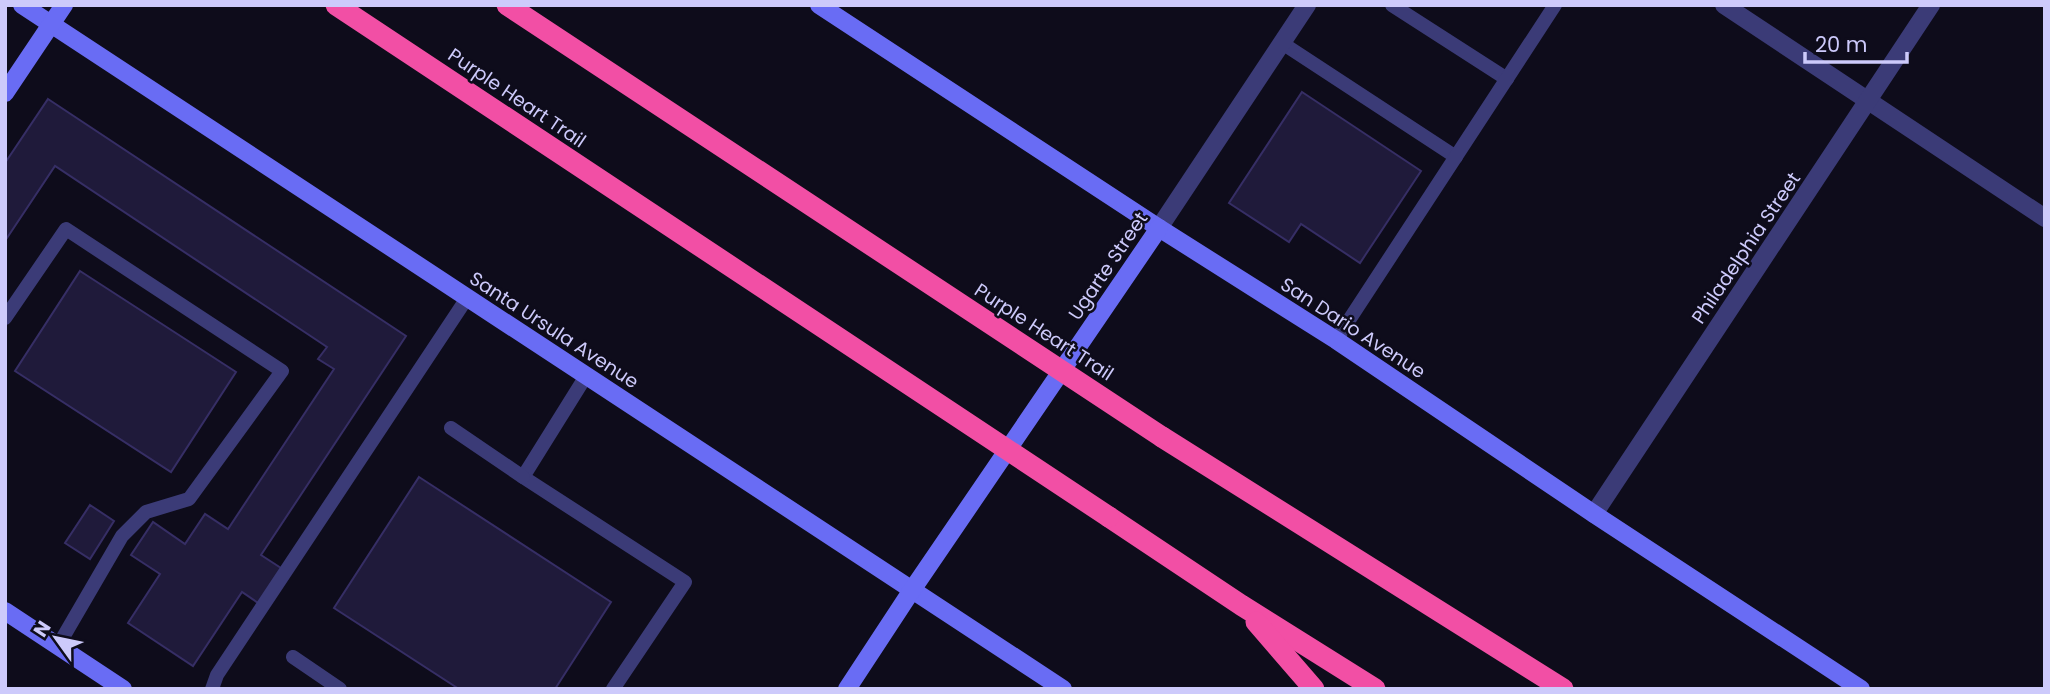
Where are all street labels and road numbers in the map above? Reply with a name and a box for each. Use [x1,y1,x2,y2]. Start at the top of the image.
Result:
street label: Purple Heart Trail [443,42,591,154]
street label: Philadelphia Street [1685,167,1807,329]
street label: Ugarte Street [1062,207,1154,325]
street label: Santa Ursula Avenue [464,265,644,395]
street label: San Dario Avenue [1275,271,1431,385]
street label: Purple Heart Trail [969,277,1119,387]

